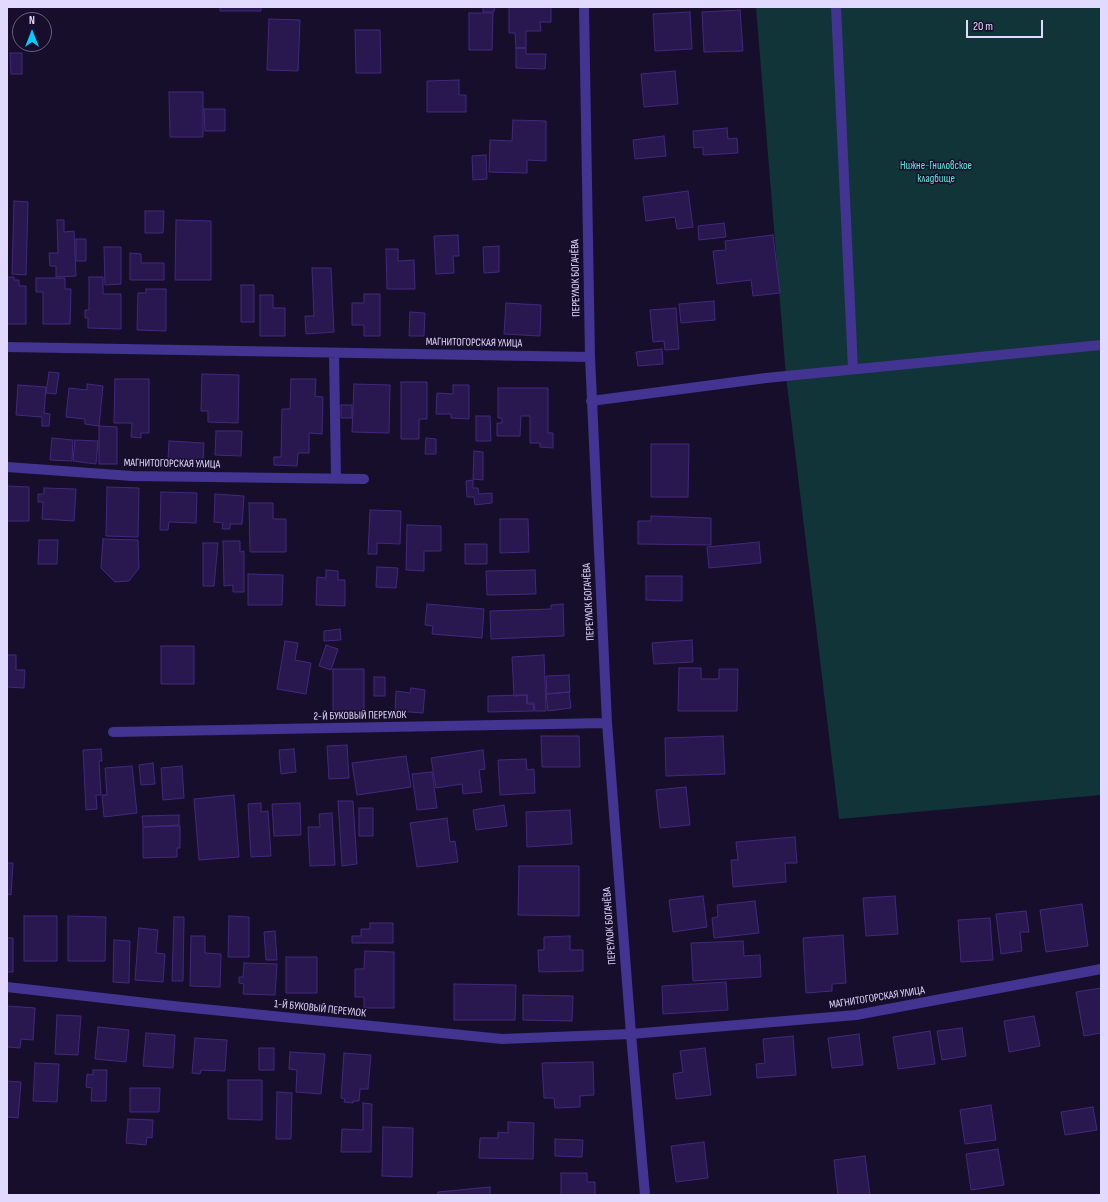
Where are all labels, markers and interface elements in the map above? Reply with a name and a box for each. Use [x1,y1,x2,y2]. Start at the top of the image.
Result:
north arrow [12,12,52,52]
scale bar [968,12,1045,38]
text: N [29,14,35,27]
text: 20 m [973,19,993,34]
park label: Нижне-Гниловское кладбище [900,159,972,185]
street label: ПЕРЕУЛОК БОГАЧЁВА [569,239,583,317]
street label: МАГНИТОГОРСКАЯ УЛИЦА [426,336,522,350]
street label: МАГНИТОГОРСКАЯ УЛИЦА [124,457,220,471]
street label: ПЕРЕУЛОК БОГАЧЁВА [580,563,598,641]
street label: 2-Й БУКОВЫЙ ПЕРЕУЛОК [313,709,407,723]
street label: ПЕРЕУЛОК БОГАЧЁВА [601,887,619,965]
street label: МАГНИТОГОРСКАЯ УЛИЦА [828,984,926,1012]
street label: 1-Й БУКОВЫЙ ПЕРЕУЛОК [273,998,367,1020]

